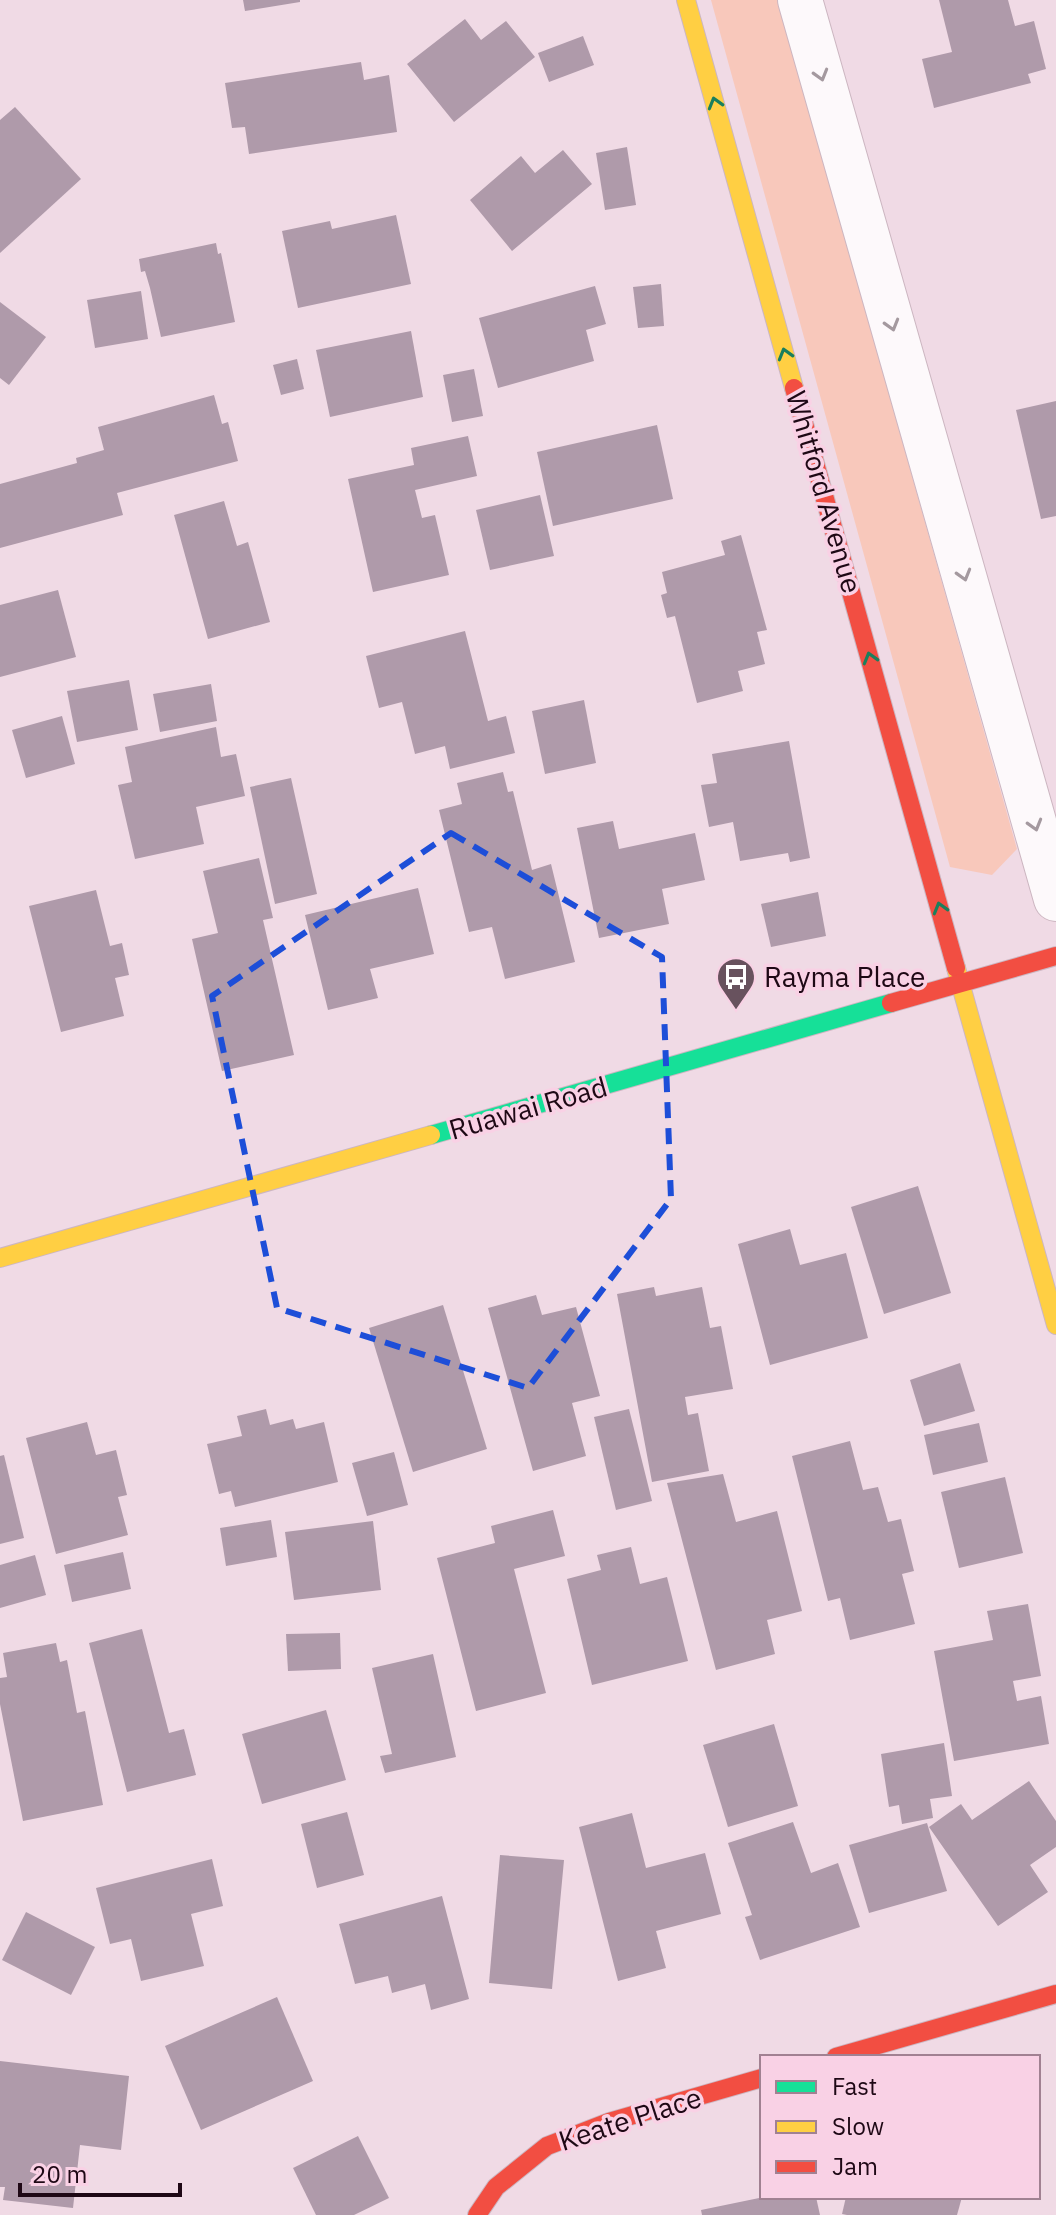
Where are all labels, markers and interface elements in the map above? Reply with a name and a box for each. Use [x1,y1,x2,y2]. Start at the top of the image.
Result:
one-way arrow [812,68,828,81]
one-way arrow [708,97,724,111]
one-way arrow [883,318,899,331]
one-way arrow [778,347,794,361]
street label: Whitford Avenue [778,387,871,597]
one-way arrow [954,568,971,582]
one-way arrow [863,652,879,666]
one-way arrow [1026,818,1042,832]
one-way arrow [933,902,949,916]
bus stop icon: Rayma Place [715,956,757,1011]
place label: Rayma Place [764,958,925,995]
street label: Ruawai Road [444,1067,611,1148]
legend [760,2055,1040,2199]
text: Fast [832,2070,877,2102]
street label: Keate Place [554,2078,706,2159]
text: Slow [832,2110,884,2142]
scale bar [20,2147,180,2197]
text: Jam [832,2150,878,2182]
text: 20 m [32,2158,87,2190]

